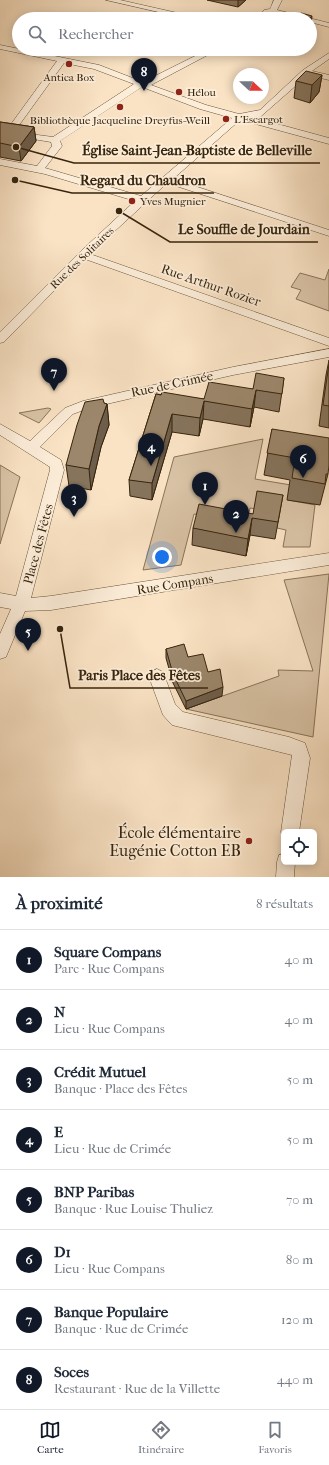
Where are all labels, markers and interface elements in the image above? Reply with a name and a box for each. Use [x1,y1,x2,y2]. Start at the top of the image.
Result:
search box [12,12,317,56]
icon: search [26,23,48,45]
text: Rechercher [58,25,133,43]
pin: 8 [131,58,157,91]
marker: Antica Box [64,59,74,69]
north arrow [233,68,269,104]
place label: Antica Box [42,71,95,84]
place label: Hélou [187,86,216,99]
marker: Hélou [174,87,184,97]
marker: Bibliothèque Jacqueline Dreyfus-Weill [115,102,125,112]
place label: L'Escargot [234,113,283,126]
place label: Bibliothèque Jacqueline Dreyfus-Weill [30,114,210,127]
marker: L'Escargot [221,114,231,124]
callout: Église Saint-Jean-Baptiste de Belleville [74,137,320,163]
text: Église Saint-Jean-Baptiste de Belleville [82,141,312,159]
callout: Regard du Chaudron [72,167,214,193]
text: Regard du Chaudron [80,172,207,189]
place label: Yves Mugnier [139,195,206,208]
marker: Yves Mugnier [127,196,137,206]
callout: Le Souffle de Jourdain [170,216,318,242]
text: Le Souffle de Jourdain [178,221,311,238]
street label: Rue des Solitaires [47,224,117,292]
street label: Rue Arthur Rozier [159,261,263,309]
pin: 7 [41,358,67,391]
street label: Rue de Crimée [129,368,215,400]
pin: 4 [138,433,164,466]
pin: 6 [290,445,316,478]
pin: 1 [192,472,218,505]
pin: 3 [61,484,87,517]
pin: 2 [223,500,249,533]
street label: Place des Fêtes [20,502,56,586]
your location [152,547,172,567]
street label: Rue Compans [136,571,215,597]
pin: 5 [15,618,41,651]
callout: Paris Place des Fêtes [70,662,208,688]
text: Paris Place des Fêtes [78,667,201,684]
place label: École élémentaire Eugénie Cotton EB [109,822,241,860]
map controls [281,829,317,865]
button: locate [281,829,317,865]
marker: École élémentaire Eugénie Cotton EB [244,836,254,846]
text: À proximité [16,893,103,913]
text: 8 résultats [256,896,313,911]
text: Square Compans [54,943,161,961]
text: 1 [27,952,31,967]
text: 40 m [285,952,313,967]
text: Parc · Rue Compans [54,961,164,976]
text: N [54,1003,65,1021]
text: 2 [26,1012,32,1027]
text: 40 m [285,1012,313,1027]
text: Lieu · Rue Compans [54,1021,165,1036]
text: Crédit Mutuel [54,1063,146,1081]
text: 3 [26,1072,32,1087]
text: 50 m [287,1072,313,1087]
text: Banque · Place des Fêtes [54,1081,187,1096]
text: E [54,1123,63,1141]
text: 4 [25,1132,33,1147]
text: 50 m [287,1132,313,1147]
text: Lieu · Rue de Crimée [54,1141,171,1156]
text: BNP Paribas [54,1183,134,1201]
text: 5 [26,1192,32,1207]
text: 70 m [286,1192,313,1207]
text: Banque · Rue Louise Thuliez [54,1201,213,1216]
text: D1 [54,1243,71,1261]
text: 6 [25,1252,33,1267]
text: 80 m [286,1252,313,1267]
text: Lieu · Rue Compans [54,1261,165,1276]
text: Banque Populaire [54,1303,168,1321]
text: 7 [26,1312,32,1327]
text: 120 m [281,1312,313,1327]
text: Banque · Rue de Crimée [54,1321,188,1336]
text: Soces [54,1363,89,1381]
text: 8 [26,1372,32,1387]
text: 440 m [277,1372,313,1387]
text: Restaurant · Rue de la Villette [54,1381,220,1396]
tab: Carte [37,1419,64,1456]
tab: Itinéraire [138,1419,184,1456]
tab: Favoris [258,1419,292,1456]

